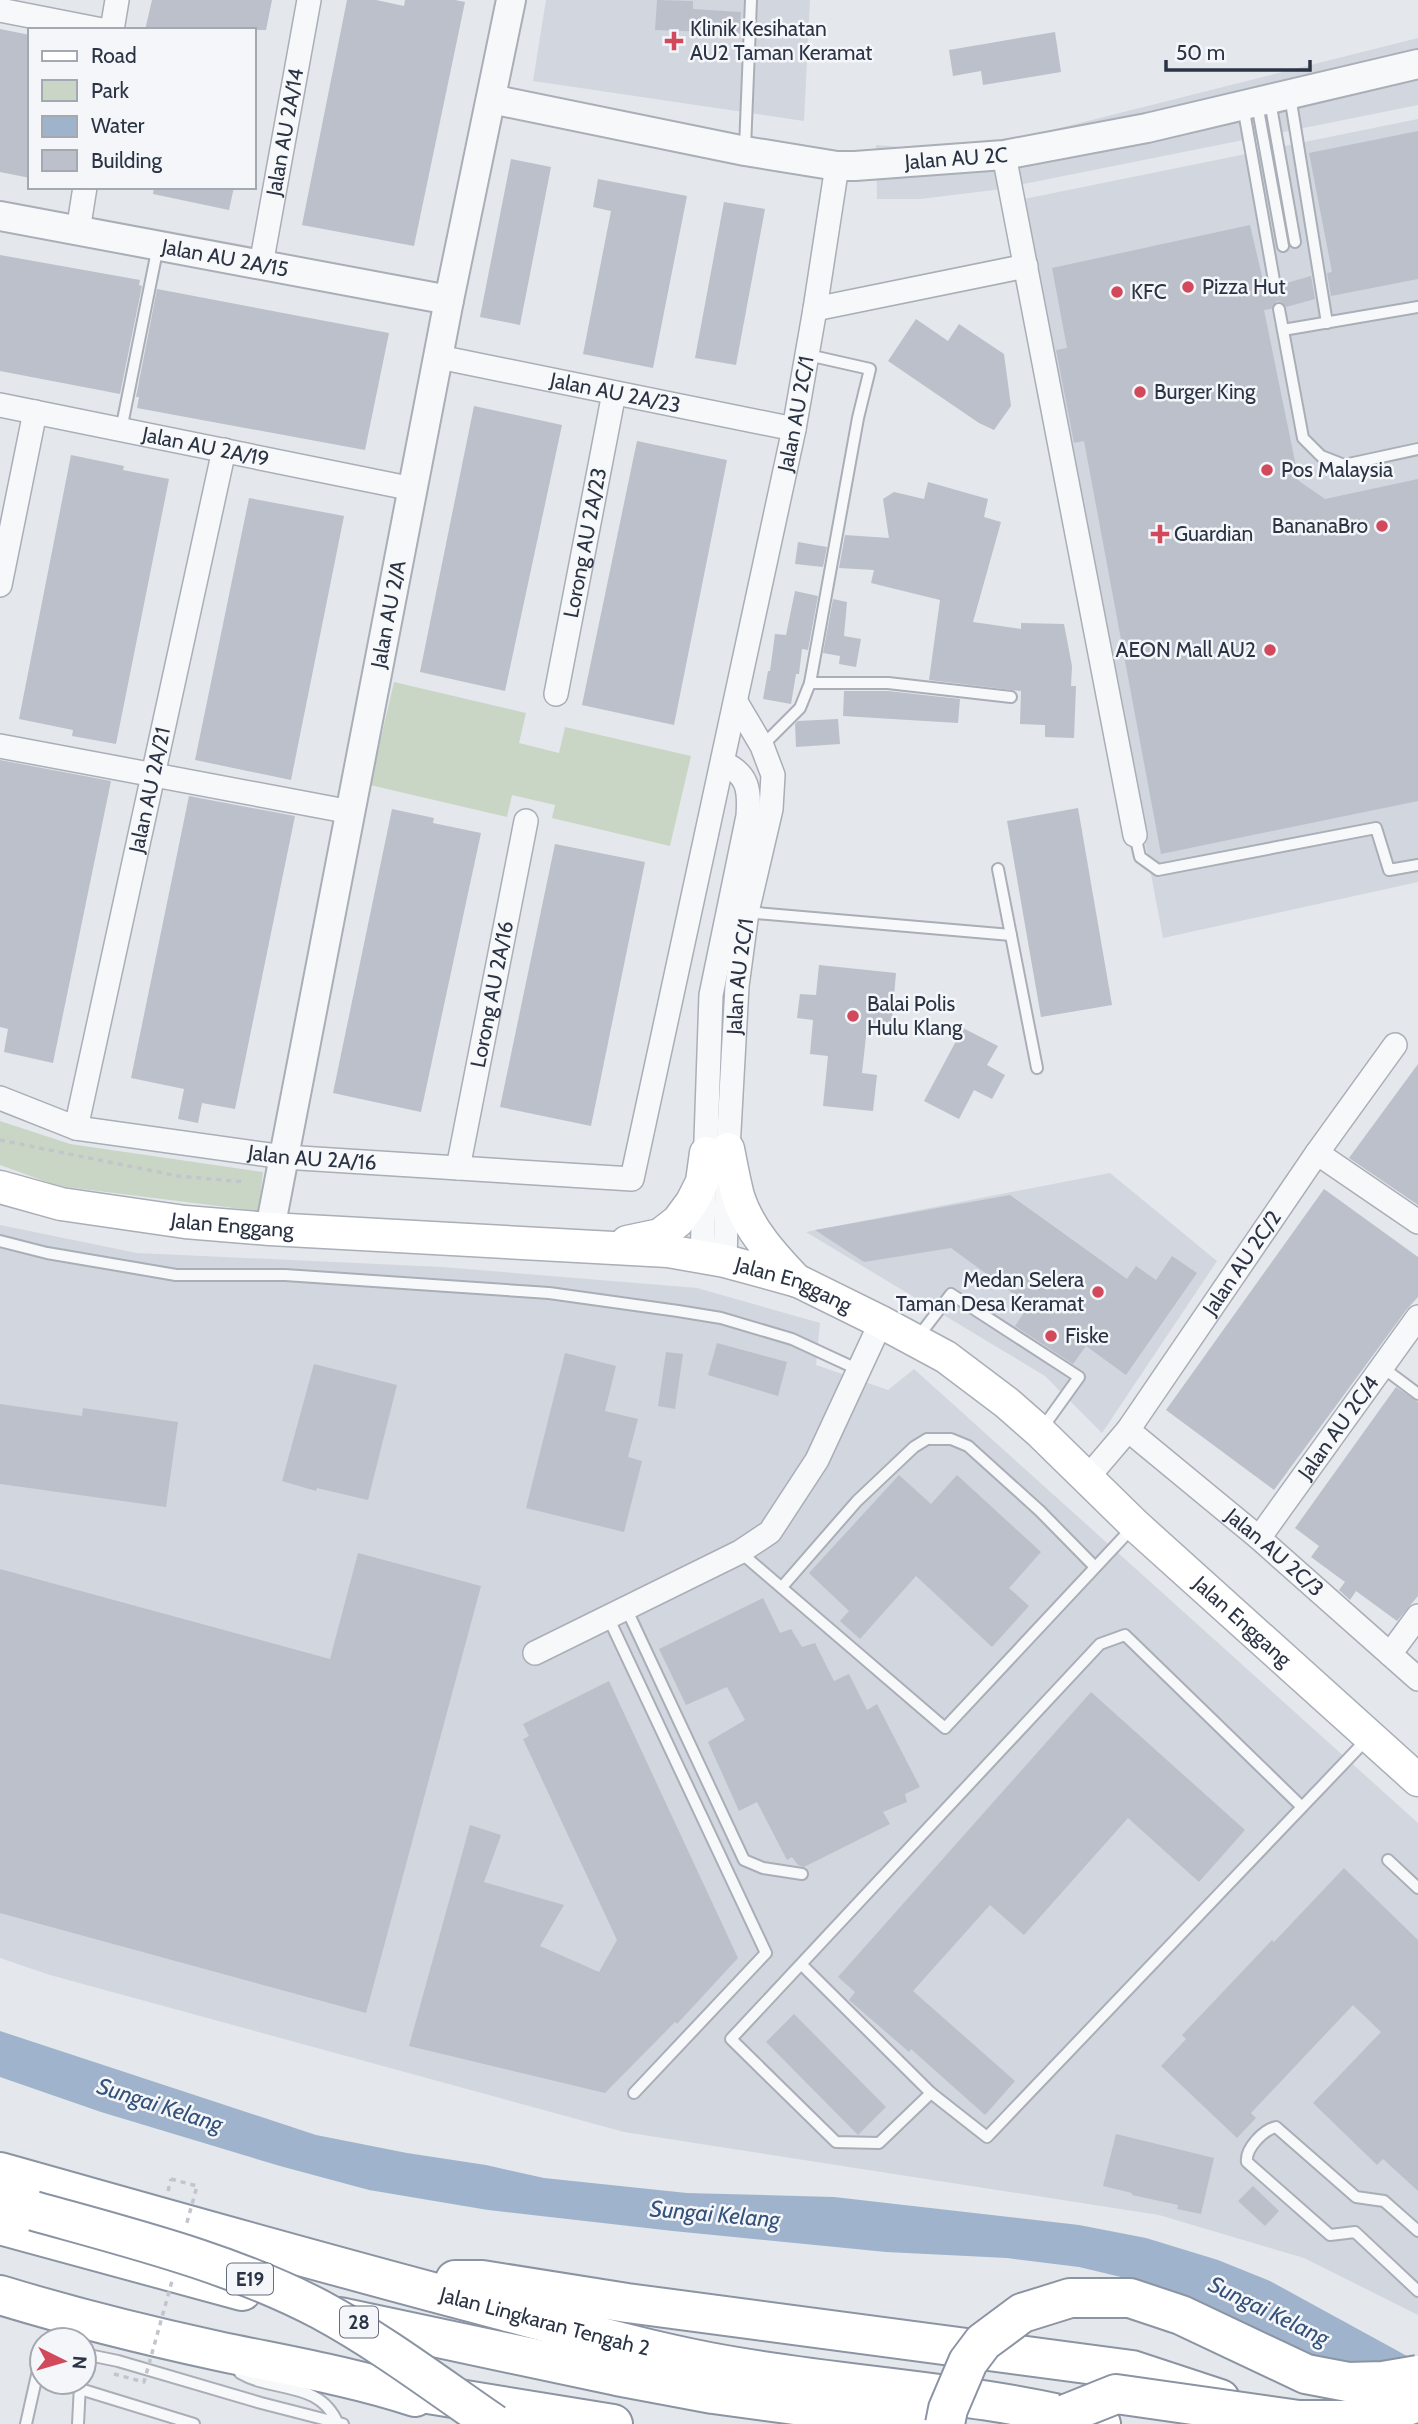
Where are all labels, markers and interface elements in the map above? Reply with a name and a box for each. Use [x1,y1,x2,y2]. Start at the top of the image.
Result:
place label: Klinik Kesihatan AU2 Taman Keramat [690,16,872,65]
legend [28,28,256,189]
scale bar [1166,28,1310,72]
marker: Klinik Kesihatan AU2 Taman Keramat [664,31,684,51]
text: 50 m [1176,40,1225,65]
text: Road [91,43,137,68]
street label: Jalan AU 2A/14 [261,66,308,199]
text: Park [91,78,129,103]
text: Water [91,113,145,138]
street label: Jalan AU 2C [903,142,1009,174]
text: Building [91,148,163,173]
street label: Jalan AU 2A/15 [159,233,291,282]
place label: Pizza Hut [1202,274,1286,299]
place label: KFC [1131,279,1167,304]
marker: Pizza Hut [1180,279,1196,295]
marker: KFC [1109,284,1125,300]
street label: Jalan AU 2C/1 [772,354,819,475]
street label: Jalan AU 2A/23 [547,367,683,418]
place label: Burger King [1154,379,1256,404]
marker: Burger King [1132,384,1148,400]
street label: Jalan AU 2A/19 [139,421,272,471]
place label: Pos Malaysia [1281,457,1393,482]
marker: Pos Malaysia [1259,462,1275,478]
street label: Lorong AU 2A/23 [558,465,611,620]
place label: BananaBro [1272,513,1368,538]
marker: BananaBro [1374,518,1390,534]
place label: Guardian [1174,521,1253,546]
marker: Guardian [1152,526,1168,542]
street label: Jalan AU 2/A [365,558,411,671]
place label: AEON Mall AU2 [1116,637,1256,662]
marker: AEON Mall AU2 [1262,642,1278,658]
street label: Jalan AU 2A/21 [123,725,175,856]
street label: Jalan AU 2C/1 [721,917,758,1036]
street label: Lorong AU 2A/16 [465,919,518,1070]
place label: Balai Polis Hulu Klang [867,991,963,1040]
marker: Balai Polis Hulu Klang [845,1008,861,1024]
street label: Jalan AU 2A/16 [246,1139,377,1175]
street label: Jalan AU 2C/2 [1197,1206,1286,1321]
street label: Jalan Enggang [168,1207,295,1242]
street label: Jalan Enggang [731,1251,857,1318]
place label: Medan Selera Taman Desa Keramat [896,1267,1084,1316]
marker: Medan Selera Taman Desa Keramat [1090,1284,1106,1300]
place label: Fiske [1065,1323,1109,1348]
marker: Fiske [1043,1328,1059,1344]
street label: Jalan AU 2C/4 [1292,1371,1384,1485]
street label: Jalan AU 2C/3 [1220,1502,1329,1601]
street label: Jalan Enggang [1188,1570,1297,1672]
water label: Sungai Kelang [94,2072,228,2139]
water label: Sungai Kelang [649,2194,783,2234]
road number: E19 [227,2264,273,2294]
water label: Sungai Kelang [1204,2270,1335,2353]
street label: Jalan Lingkaran Tengah 2 [436,2281,652,2361]
road number: 28 [340,2306,378,2338]
north arrow [28,2326,98,2396]
text: N [67,2355,91,2370]

